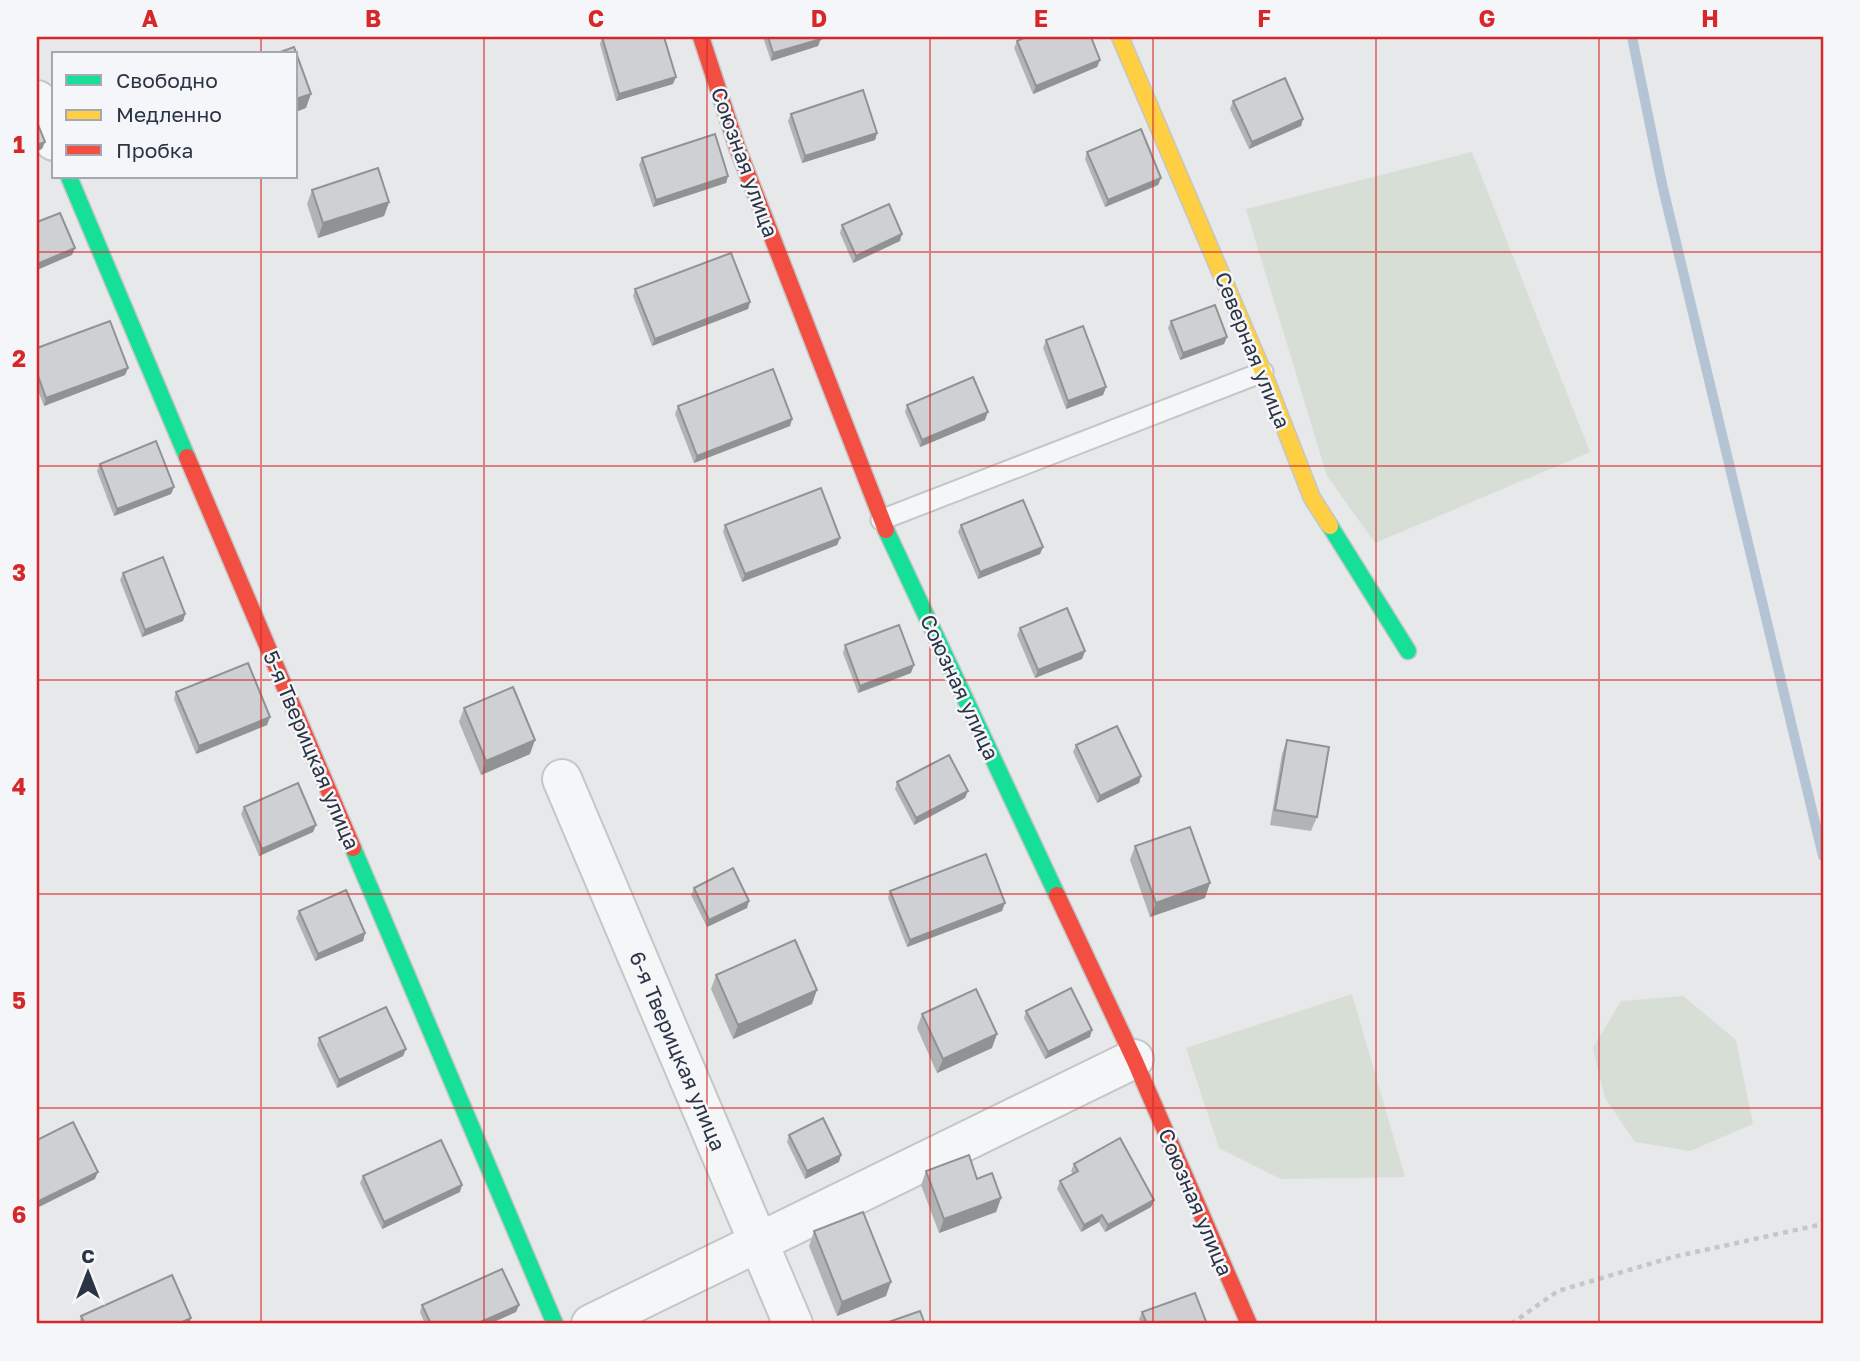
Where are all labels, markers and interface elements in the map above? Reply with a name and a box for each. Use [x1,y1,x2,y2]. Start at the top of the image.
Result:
text: A [142,4,159,32]
text: B [365,4,381,32]
text: C [588,4,604,32]
text: D [811,4,827,32]
text: E [1034,4,1048,32]
text: F [1257,4,1271,32]
text: G [1479,4,1495,32]
text: H [1701,4,1719,32]
legend [52,52,298,178]
text: Свободно [116,67,218,93]
street label: Союзная улица [706,84,784,240]
text: Медленно [116,101,222,127]
text: 1 [13,130,25,158]
text: Пробка [116,137,194,163]
street label: Северная улица [1210,268,1296,432]
text: 2 [12,344,26,372]
text: 3 [12,558,26,586]
street label: Союзная улица [915,610,1005,764]
street label: 5-я Тверицкая улица [258,647,366,853]
text: 4 [12,772,26,800]
street label: 6-я Тверицкая улица [624,947,732,1155]
text: 5 [12,986,26,1014]
street label: Союзная улица [1153,1124,1239,1280]
text: 6 [12,1200,26,1228]
north arrow [52,1238,122,1308]
text: С [81,1244,95,1267]

